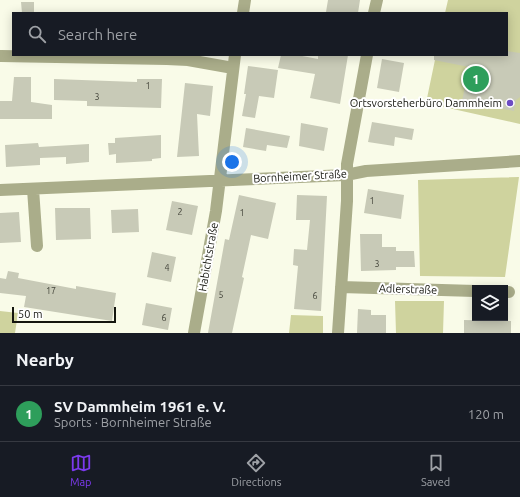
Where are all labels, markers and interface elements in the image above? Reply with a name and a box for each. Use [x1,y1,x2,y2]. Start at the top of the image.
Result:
search box [12,12,508,56]
icon: search [26,23,48,45]
text: Search here [58,26,137,43]
pin: 1 [463,64,489,94]
house number: 1 [145,81,151,91]
house number: 3 [94,92,100,102]
place label: Ortsvorsteherbüro Dammheim [350,97,502,109]
marker: Ortsvorsteherbüro Dammheim [505,98,515,108]
your location [222,152,242,172]
street label: Bornheimer Straße [253,168,347,184]
house number: 1 [369,196,375,206]
house number: 2 [177,207,183,217]
house number: 1 [239,208,245,218]
street label: Habichtstraße [196,222,220,292]
house number: 3 [374,259,380,269]
house number: 4 [164,263,170,273]
street label: Adlerstraße [379,282,437,296]
map controls [472,285,508,321]
button: layers [472,285,508,321]
house number: 17 [46,286,56,296]
house number: 5 [218,290,224,300]
house number: 6 [312,291,318,301]
scale bar [12,305,116,324]
text: 50 m [18,308,42,320]
house number: 6 [161,313,167,323]
text: Nearby [16,350,74,369]
text: SV Dammheim 1961 e. V. [54,398,226,415]
text: 1 [25,407,33,421]
text: 120 m [468,407,504,421]
text: Sports · Bornheimer Straße [54,415,212,429]
tab: Map [70,452,92,488]
tab: Directions [231,452,281,488]
tab: Saved [421,452,450,488]

